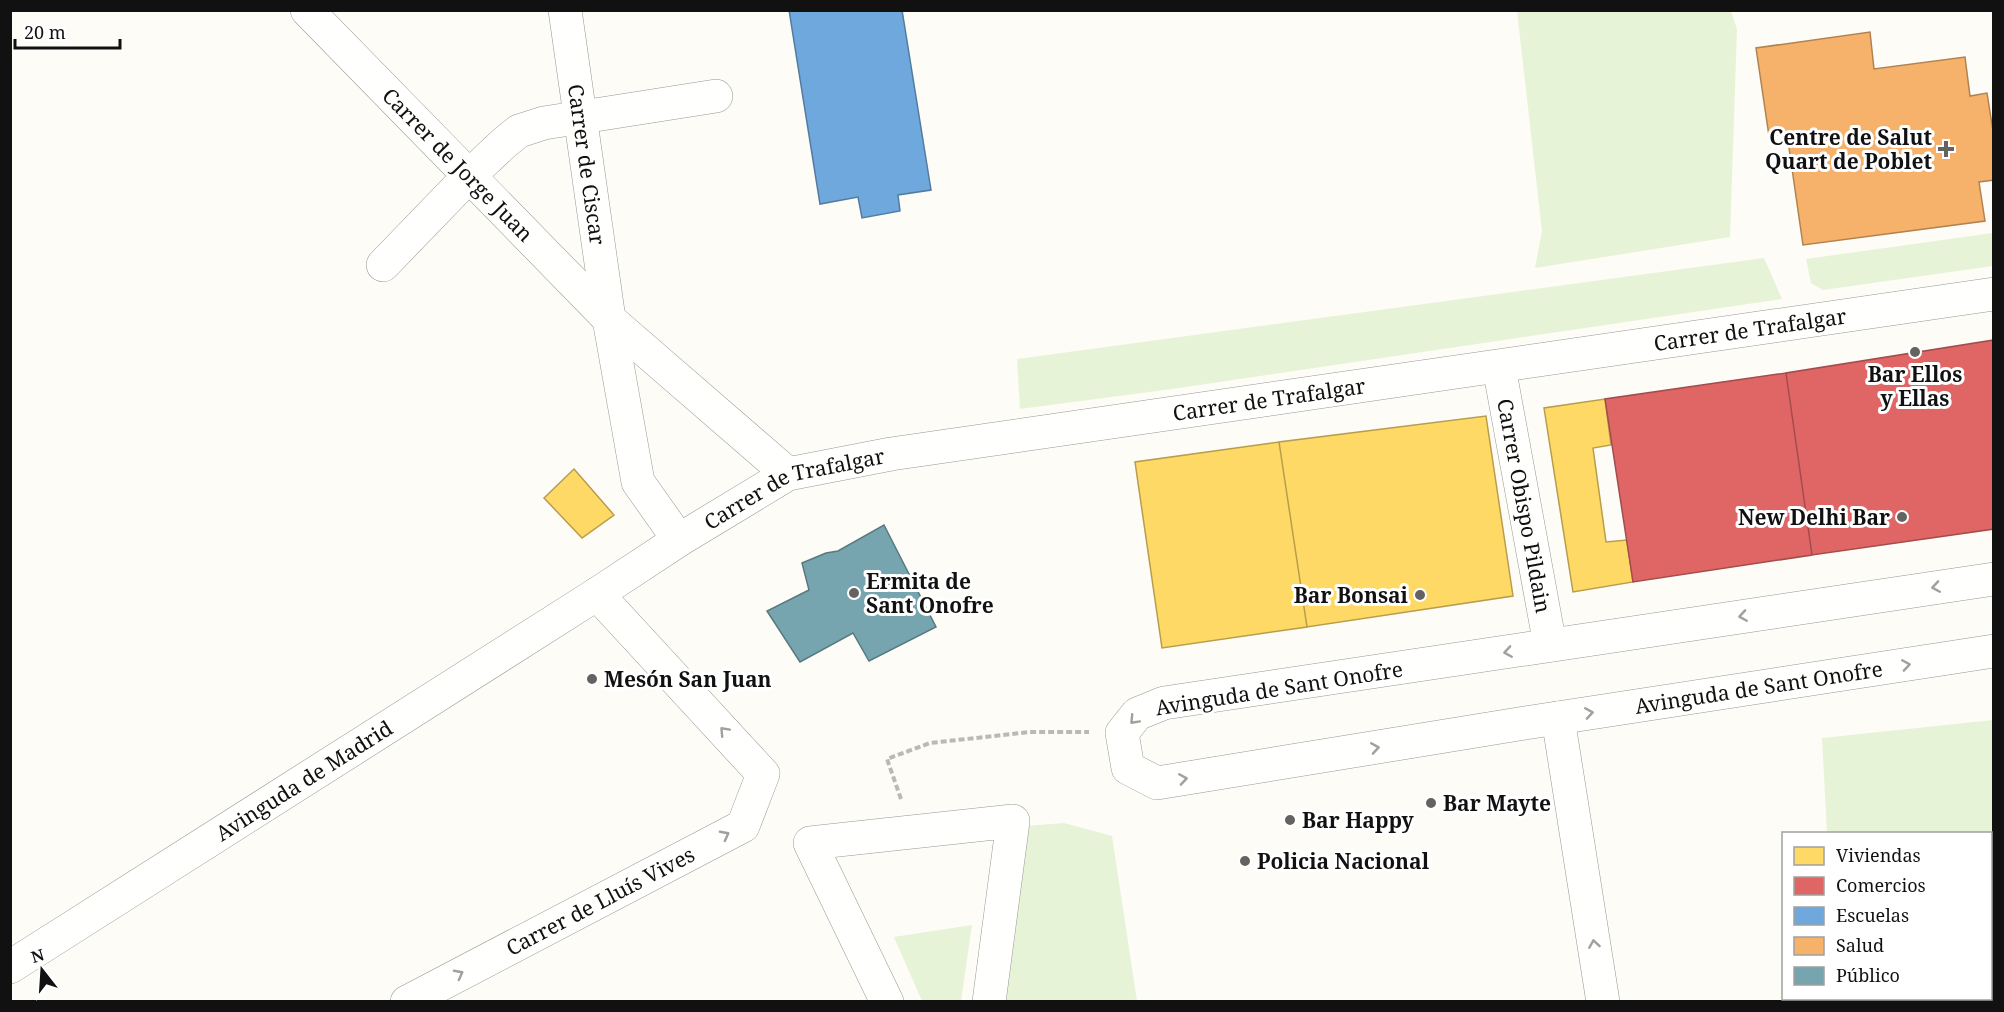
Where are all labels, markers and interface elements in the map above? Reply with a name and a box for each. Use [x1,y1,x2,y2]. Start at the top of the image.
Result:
scale bar [15,12,120,50]
text: 20 m [24,20,66,44]
street label: Carrer de Jorge Juan [376,82,539,247]
street label: Carrer de Ciscar [562,82,612,247]
place label: Centre de Salut Quart de Poblet [1765,123,1932,175]
marker: Centre de Salut Quart de Poblet [1937,140,1955,158]
street label: Carrer de Trafalgar [1652,302,1848,357]
marker: Bar Ellos y Ellas [1908,345,1922,359]
place label: Bar Ellos y Ellas [1868,360,1962,412]
street label: Carrer de Trafalgar [1171,371,1367,427]
street label: Carrer Obispo Pildain [1491,396,1558,615]
street label: Carrer de Trafalgar [698,442,887,536]
place label: New Delhi Bar [1738,503,1890,531]
marker: New Delhi Bar [1895,510,1909,524]
place label: Ermita de Sant Onofre [866,567,994,619]
place label: Bar Bonsai [1294,581,1409,609]
one-way arrow [1931,581,1940,593]
marker: Ermita de Sant Onofre [847,586,861,600]
marker: Bar Bonsai [1413,588,1427,602]
one-way arrow [1738,610,1747,622]
one-way arrow [1504,645,1513,657]
street label: Avinguda de Sant Onofre [1633,654,1885,720]
street label: Avinguda de Sant Onofre [1153,655,1405,721]
one-way arrow [1901,659,1911,671]
place label: Mesón San Juan [604,665,772,693]
marker: Mesón San Juan [585,672,599,686]
one-way arrow [1584,708,1593,720]
one-way arrow [1130,713,1141,723]
street label: Avinguda de Madrid [210,714,398,847]
one-way arrow [720,728,731,738]
one-way arrow [1371,742,1380,754]
one-way arrow [1178,773,1188,785]
place label: Bar Mayte [1443,789,1551,817]
marker: Bar Mayte [1424,796,1438,810]
place label: Bar Happy [1302,806,1415,834]
marker: Bar Happy [1283,813,1297,827]
one-way arrow [719,831,729,842]
legend [1782,832,1992,1000]
street label: Carrer de Lluís Vives [501,840,699,962]
text: Viviendas [1836,843,1921,867]
place label: Policia Nacional [1257,847,1430,875]
marker: Policia Nacional [1238,854,1252,868]
text: Comercios [1836,873,1926,897]
text: Escuelas [1836,903,1909,927]
text: Salud [1836,933,1884,957]
one-way arrow [1588,939,1600,948]
north arrow [12,940,72,1000]
text: N [28,943,47,968]
text: Público [1836,963,1900,987]
one-way arrow [453,970,464,981]

